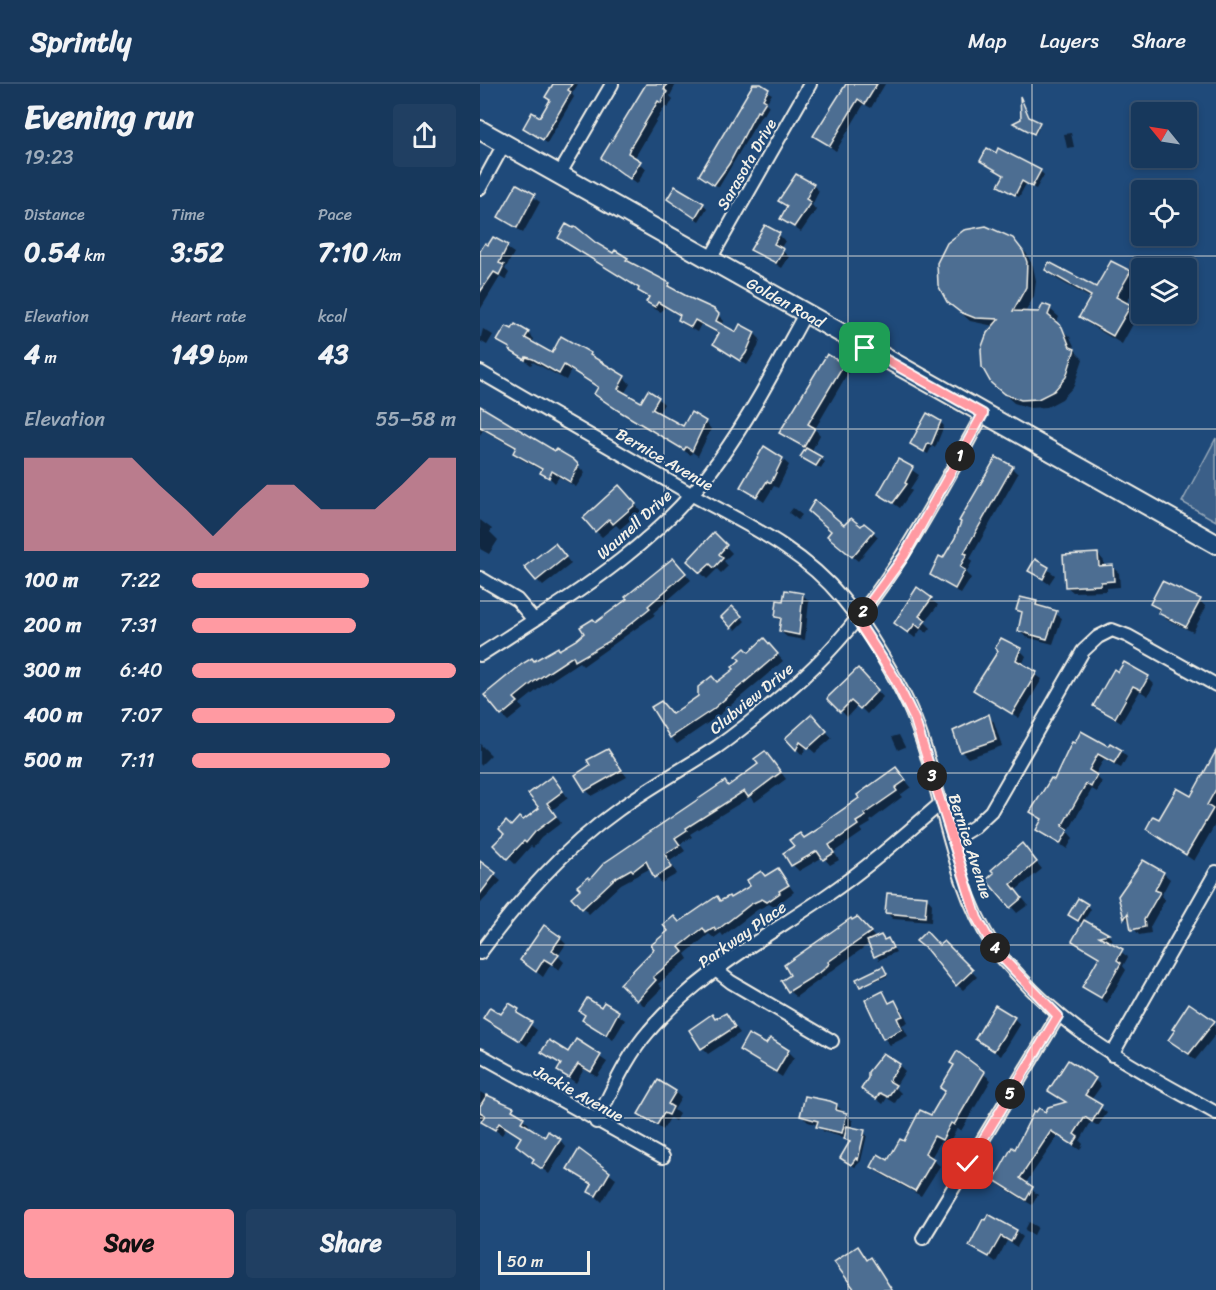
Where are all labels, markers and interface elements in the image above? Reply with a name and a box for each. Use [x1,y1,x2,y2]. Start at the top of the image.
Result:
text: Sprintly [30,17,131,66]
text: Map [968,22,1007,60]
text: Layers [1040,22,1099,60]
text: Share [1132,22,1186,60]
text: Evening run [24,88,194,146]
north arrow [1131,102,1197,168]
map controls [1131,102,1197,324]
button: share [393,104,456,167]
street label: Sarasota Drive [708,112,785,216]
text: 19:23 [24,140,73,175]
button: locate [1131,180,1197,246]
text: Distance [24,200,85,229]
text: Time [171,200,205,229]
text: Pace [318,200,352,229]
text: 0.54 [24,229,80,275]
text: 3:52 [171,229,224,275]
text: 7:10 [318,229,368,275]
text: km [80,241,105,270]
text: /km [368,241,401,270]
button: layers [1131,258,1197,324]
street label: Golden Road [741,269,832,337]
text: Elevation [24,302,89,331]
text: Heart rate [171,302,246,331]
text: kcal [318,302,347,331]
pin [839,322,890,373]
text: 4 [24,331,40,377]
text: 149 [171,331,214,377]
text: 43 [318,331,349,377]
icon: arrive [848,331,881,364]
text: m [40,343,57,372]
text: bpm [214,343,248,372]
text: Elevation [24,402,105,437]
text: 55–58 m [375,402,456,437]
street label: Bernice Avenue [610,420,719,499]
pin: 1 [945,441,975,471]
text: 1 [957,441,963,470]
street label: Waunell Drive [589,482,679,567]
text: 100 m [24,563,78,598]
text: 7:22 [120,563,161,598]
pin: 2 [848,597,878,627]
text: 2 [858,597,868,626]
text: 200 m [24,608,81,643]
text: 7:31 [120,608,157,643]
text: 300 m [24,653,81,688]
text: 6:40 [120,653,163,688]
street label: Clubview Drive [702,655,800,742]
text: 400 m [24,698,82,733]
text: 7:07 [120,698,162,733]
text: 500 m [24,743,82,778]
text: 7:11 [120,743,155,778]
pin: 3 [917,761,947,791]
text: 3 [928,761,936,790]
street label: Bernice Avenue [940,790,1001,903]
street label: Parkway Place [692,893,793,976]
pin: 4 [980,933,1010,963]
text: 4 [990,933,1000,962]
street label: Jackie Avenue [527,1056,629,1130]
pin: 5 [995,1079,1025,1109]
text: 5 [1005,1079,1015,1108]
pin [942,1138,993,1189]
icon: check [951,1147,984,1180]
button: Save [24,1209,234,1278]
button: Share [246,1209,456,1278]
text: 50 m [507,1247,543,1276]
scale bar [498,1248,590,1276]

